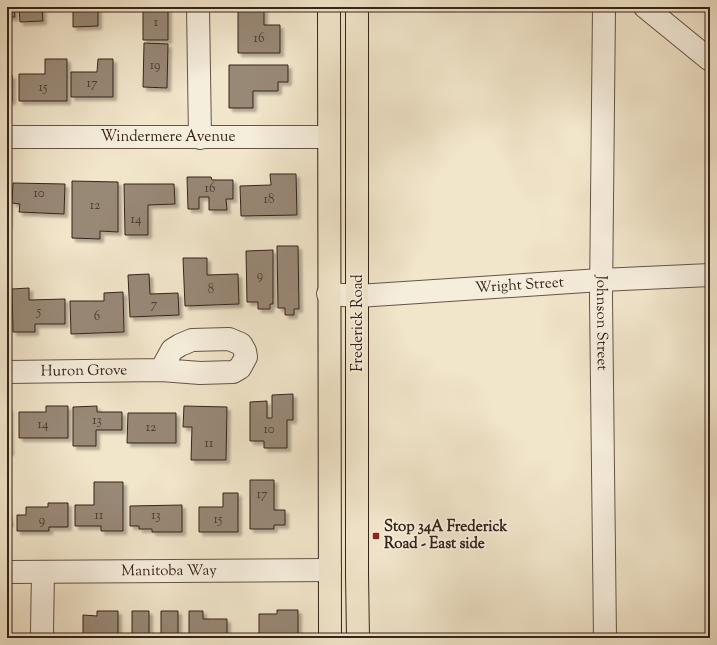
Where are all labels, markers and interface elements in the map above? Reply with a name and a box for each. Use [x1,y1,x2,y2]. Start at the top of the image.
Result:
house number: 1 [154,14,159,32]
house number: 16 [254,30,264,48]
house number: 19 [150,57,160,75]
house number: 17 [87,75,98,93]
house number: 15 [39,79,48,97]
street label: Windermere Avenue [101,127,236,148]
house number: 16 [205,180,215,198]
house number: 10 [33,185,45,203]
house number: 18 [264,191,274,209]
house number: 12 [90,197,100,215]
house number: 14 [131,211,142,229]
house number: 9 [257,267,263,285]
street label: Wright Street [475,272,565,299]
street label: Frederick Road [348,274,369,372]
street label: Johnson Street [590,274,612,371]
house number: 8 [208,281,214,299]
house number: 7 [151,296,158,314]
house number: 5 [36,303,42,321]
house number: 6 [94,308,100,326]
street label: Huron Grove [41,360,127,382]
house number: 13 [92,412,102,430]
house number: 14 [38,416,49,434]
house number: 12 [146,419,156,437]
house number: 10 [263,421,275,439]
house number: 11 [205,435,214,453]
house number: 17 [257,486,268,504]
house number: 11 [95,507,104,525]
house number: 13 [151,507,161,525]
house number: 15 [214,511,223,529]
house number: 9 [39,512,45,530]
place label: Stop 34A Frederick Road - East side [384,517,508,555]
marker: Stop 34A Frederick Road - East side [371,531,381,541]
street label: Manitoba Way [121,560,217,582]

